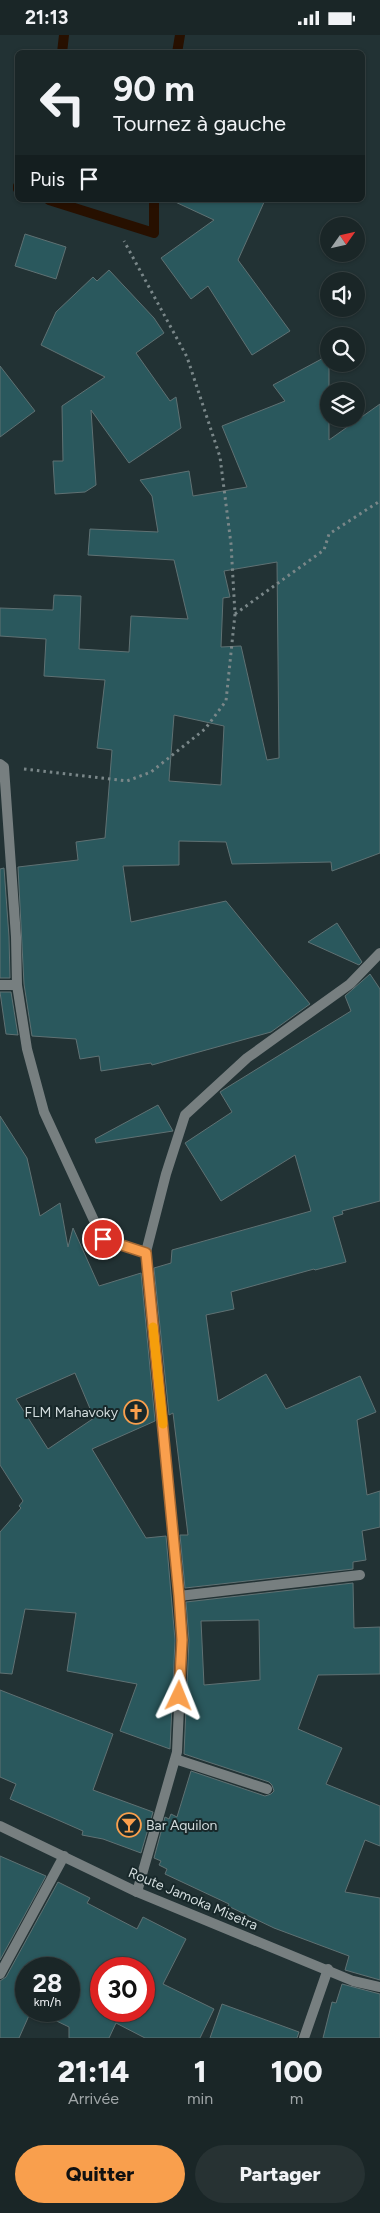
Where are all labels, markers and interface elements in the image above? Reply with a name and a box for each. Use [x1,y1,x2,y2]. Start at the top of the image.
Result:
text: 21:13 [25,6,68,29]
text: 90 m [113,68,195,110]
icon: left [30,70,95,135]
text: Tournez à gauche [113,110,286,137]
icon: arrive [75,165,103,193]
text: Puis [30,168,65,191]
north arrow [320,217,365,263]
map controls [320,217,365,427]
button: sound [320,272,365,317]
button: search [320,327,365,372]
button: layers [320,382,365,427]
pin [82,1218,124,1260]
icon: arrive [89,1225,117,1253]
church icon: FLM Mahavoky [123,1399,149,1425]
place label: FLM Mahavoky [25,1404,119,1421]
position arrow [152,1669,204,1721]
bar icon: Bar Aquilon [116,1812,142,1838]
place label: Bar Aquilon [146,1817,218,1834]
street label: Route Jamoka Misetra [126,1864,260,1934]
speed limit sign: 30 [90,1957,155,2022]
text: 28 [33,1968,62,1998]
text: km/h [34,1995,61,2009]
text: 21:14 [57,2053,130,2090]
text: 1 [194,2053,206,2090]
text: 100 [271,2053,323,2090]
text: Arrivée [68,2089,119,2108]
text: min [187,2089,213,2108]
text: m [290,2089,303,2108]
button: Quitter [15,2145,185,2203]
button: Partager [195,2145,365,2203]

